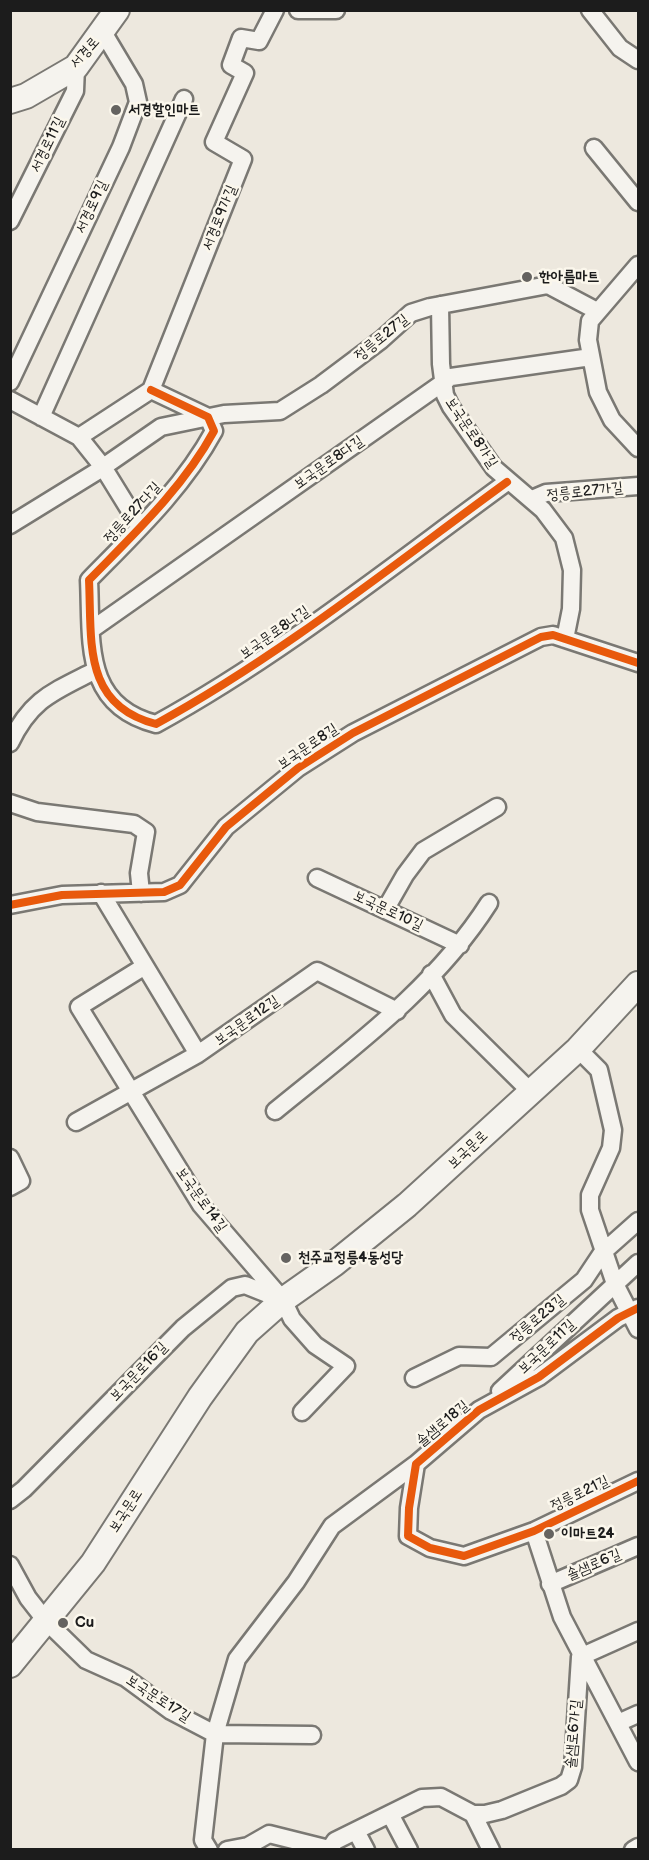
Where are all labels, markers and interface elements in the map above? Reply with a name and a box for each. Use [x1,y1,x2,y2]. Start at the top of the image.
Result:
street label: 서경로 [66,34,104,72]
place label: 서경할인마트 [128,101,200,119]
marker: 서경할인마트 [109,103,123,117]
street label: 서경로11길 [27,114,69,176]
street label: 서경로9길 [72,177,112,237]
street label: 서경로9가길 [199,183,241,253]
place label: 한아름마트 [539,268,599,286]
marker: 한아름마트 [520,270,534,284]
street label: 정릉로27길 [351,311,413,365]
street label: 보국문로8가길 [441,394,501,472]
street label: 보국문로8다길 [291,432,367,494]
street label: 정릉로27다길 [101,479,165,547]
street label: 정릉로27가길 [546,479,624,505]
street label: 보국문로8나길 [237,602,313,664]
street label: 보국문로8길 [274,720,342,774]
street label: 보국문로10길 [350,887,426,935]
street label: 보국문로12길 [211,992,283,1050]
street label: 보국문로 [444,1127,492,1173]
street label: 보국문로14길 [172,1164,230,1236]
place label: 천주교정릉4동성당 [298,1249,403,1267]
marker: 천주교정릉4동성당 [279,1251,293,1265]
street label: 정릉로23길 [507,1291,569,1347]
street label: 보국문로11길 [515,1316,579,1378]
street label: 보국문로16길 [106,1339,172,1405]
street label: 솔샘로18길 [413,1397,473,1451]
street label: 정릉로21길 [548,1472,612,1516]
street label: 보국문로 [105,1486,147,1536]
place label: 이마트24 [561,1525,614,1543]
marker: 이마트24 [542,1527,556,1541]
street label: 솔샘로6길 [564,1545,624,1585]
place label: Cu [75,1614,94,1632]
marker: Cu [56,1616,70,1630]
street label: 보국문로17길 [122,1671,194,1727]
street label: 솔샘로6가길 [562,1699,586,1769]

